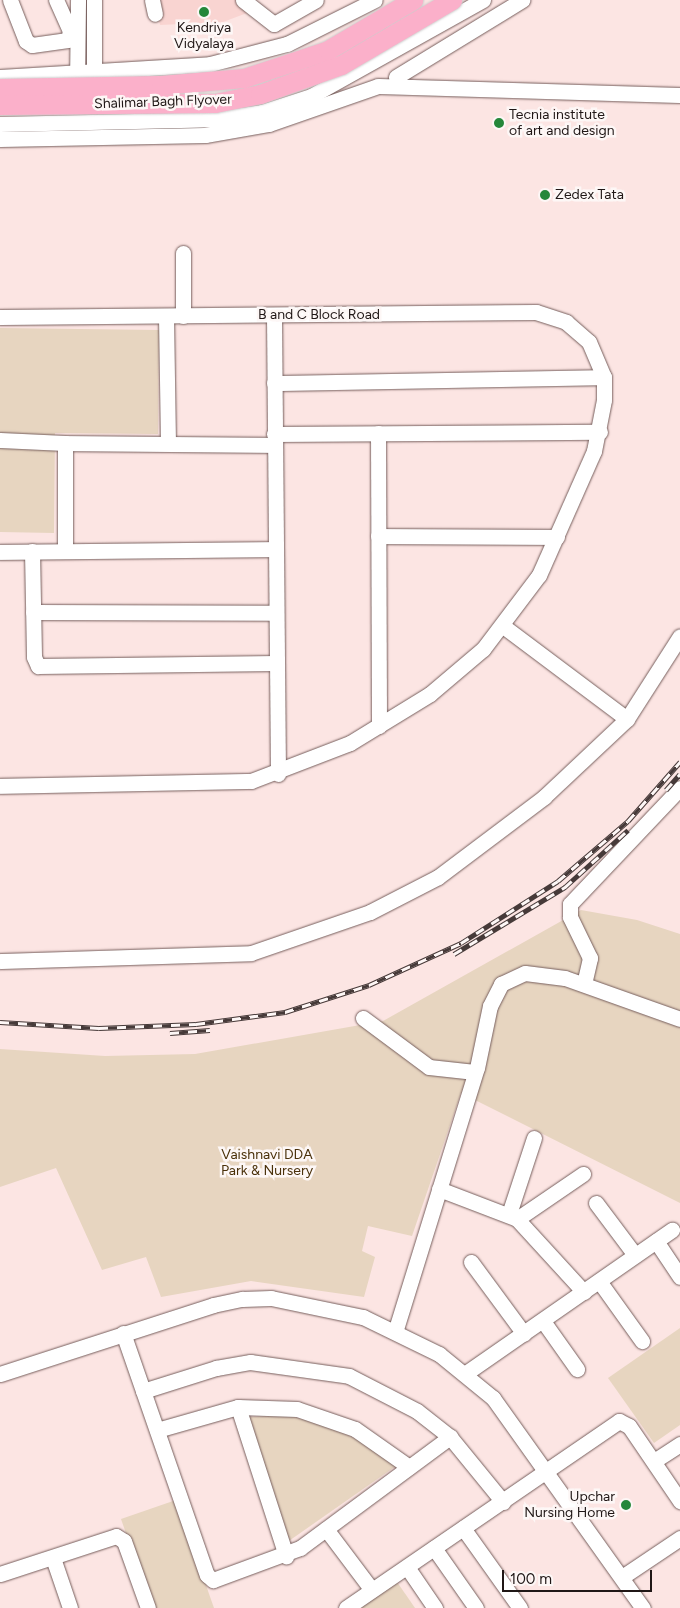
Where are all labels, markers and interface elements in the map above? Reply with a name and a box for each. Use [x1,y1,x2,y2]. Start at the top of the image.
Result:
marker: Kendriya Vidyalaya [198,6,210,18]
place label: Kendriya Vidyalaya [174,20,234,52]
street label: Shalimar Bagh Flyover [94,91,232,113]
place label: Tecnia institute of art and design [509,107,615,140]
marker: Tecnia institute of art and design [493,117,505,129]
place label: Zedex Tata [555,187,624,203]
marker: Zedex Tata [539,189,551,201]
street label: B and C Block Road [258,307,380,323]
park label: Vaishnavi DDA Park & Nursery [221,1147,313,1180]
place label: Upchar Nursing Home [524,1489,615,1521]
marker: Upchar Nursing Home [619,1498,633,1512]
scale bar [505,1560,655,1592]
text: 100 m [510,1570,552,1588]

